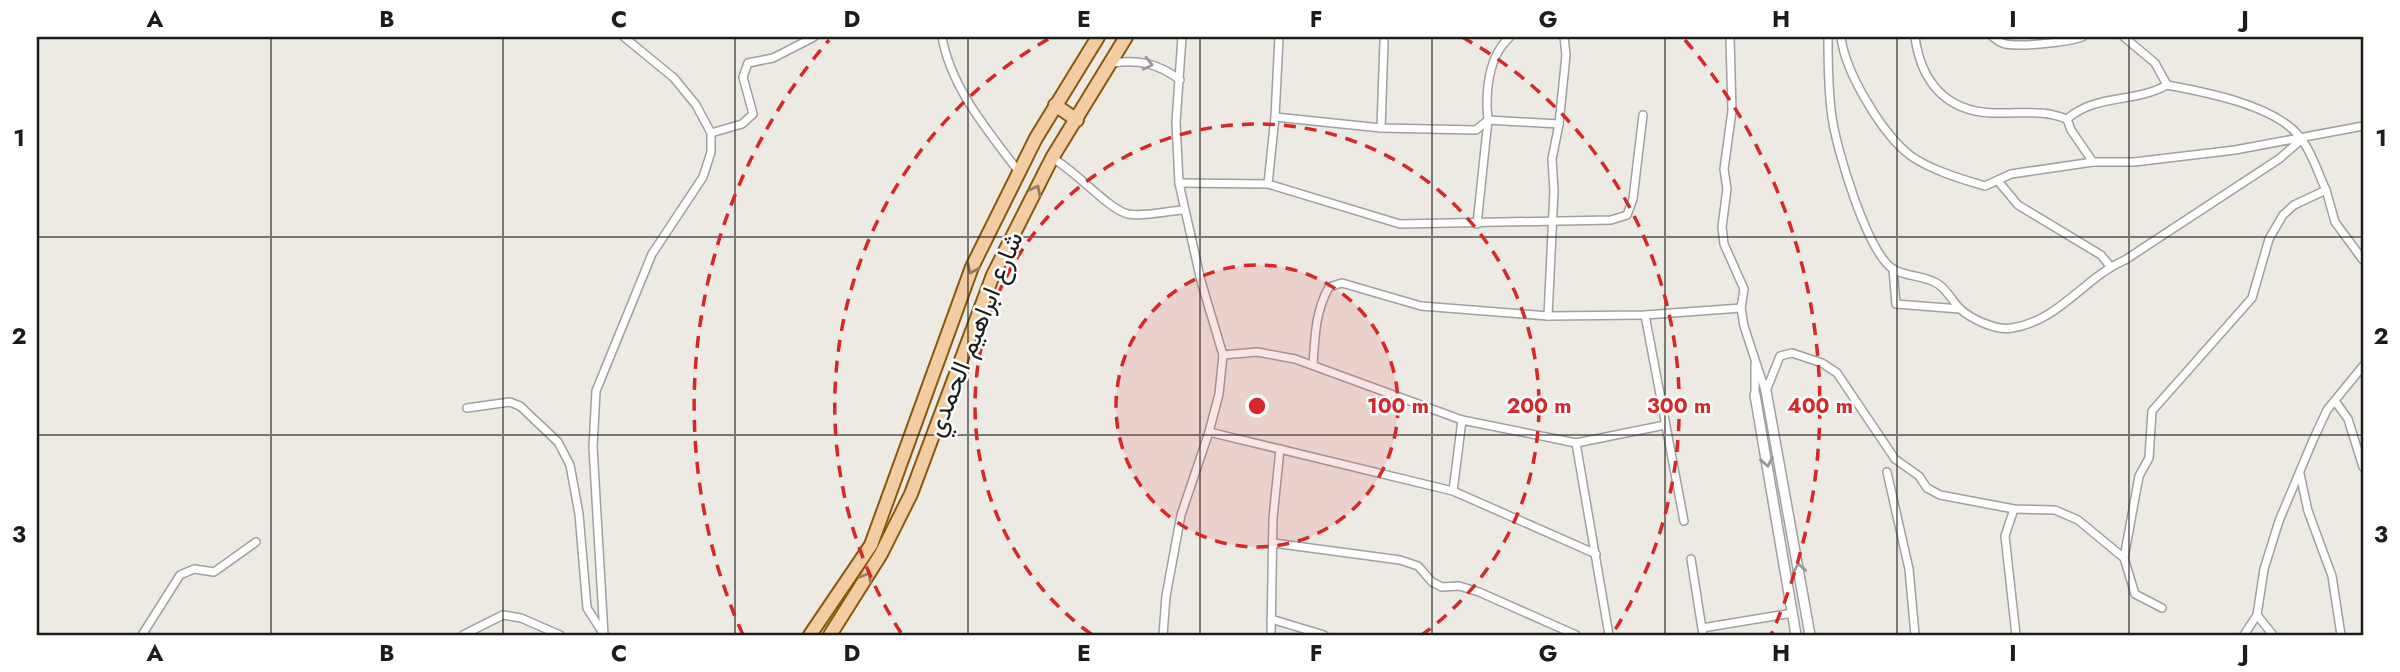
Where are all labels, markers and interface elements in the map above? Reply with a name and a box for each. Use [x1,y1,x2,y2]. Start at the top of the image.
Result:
text: A [146,2,164,36]
text: B [379,2,395,36]
text: C [611,2,627,36]
text: D [844,2,861,36]
text: E [1077,2,1091,36]
text: F [1310,2,1322,36]
text: G [1539,2,1557,36]
text: H [1772,2,1790,36]
text: I [2009,2,2017,36]
text: J [2237,2,2249,36]
one-way arrow [1142,56,1154,70]
text: 1 [13,121,25,155]
text: 1 [2375,121,2387,155]
one-way arrow [1028,185,1042,197]
street label: شارع ابراهيم الحمدي [916,226,1034,443]
one-way arrow [966,261,980,274]
text: 2 [11,319,27,353]
text: 2 [2373,319,2389,353]
text: 100 m [1367,391,1429,421]
text: 200 m [1506,391,1572,421]
text: 300 m [1647,391,1711,421]
text: 400 m [1787,391,1853,421]
centre of rings [1245,394,1269,418]
one-way arrow [1759,456,1774,468]
text: 3 [12,517,26,551]
text: 3 [2374,517,2388,551]
one-way arrow [1792,562,1807,574]
one-way arrow [858,572,871,585]
text: A [146,636,164,670]
text: B [379,636,395,670]
text: C [611,636,627,670]
text: D [844,636,861,670]
text: E [1077,636,1091,670]
text: F [1310,636,1322,670]
text: G [1539,636,1557,670]
text: H [1772,636,1790,670]
text: I [2009,636,2017,670]
text: J [2237,636,2249,670]

